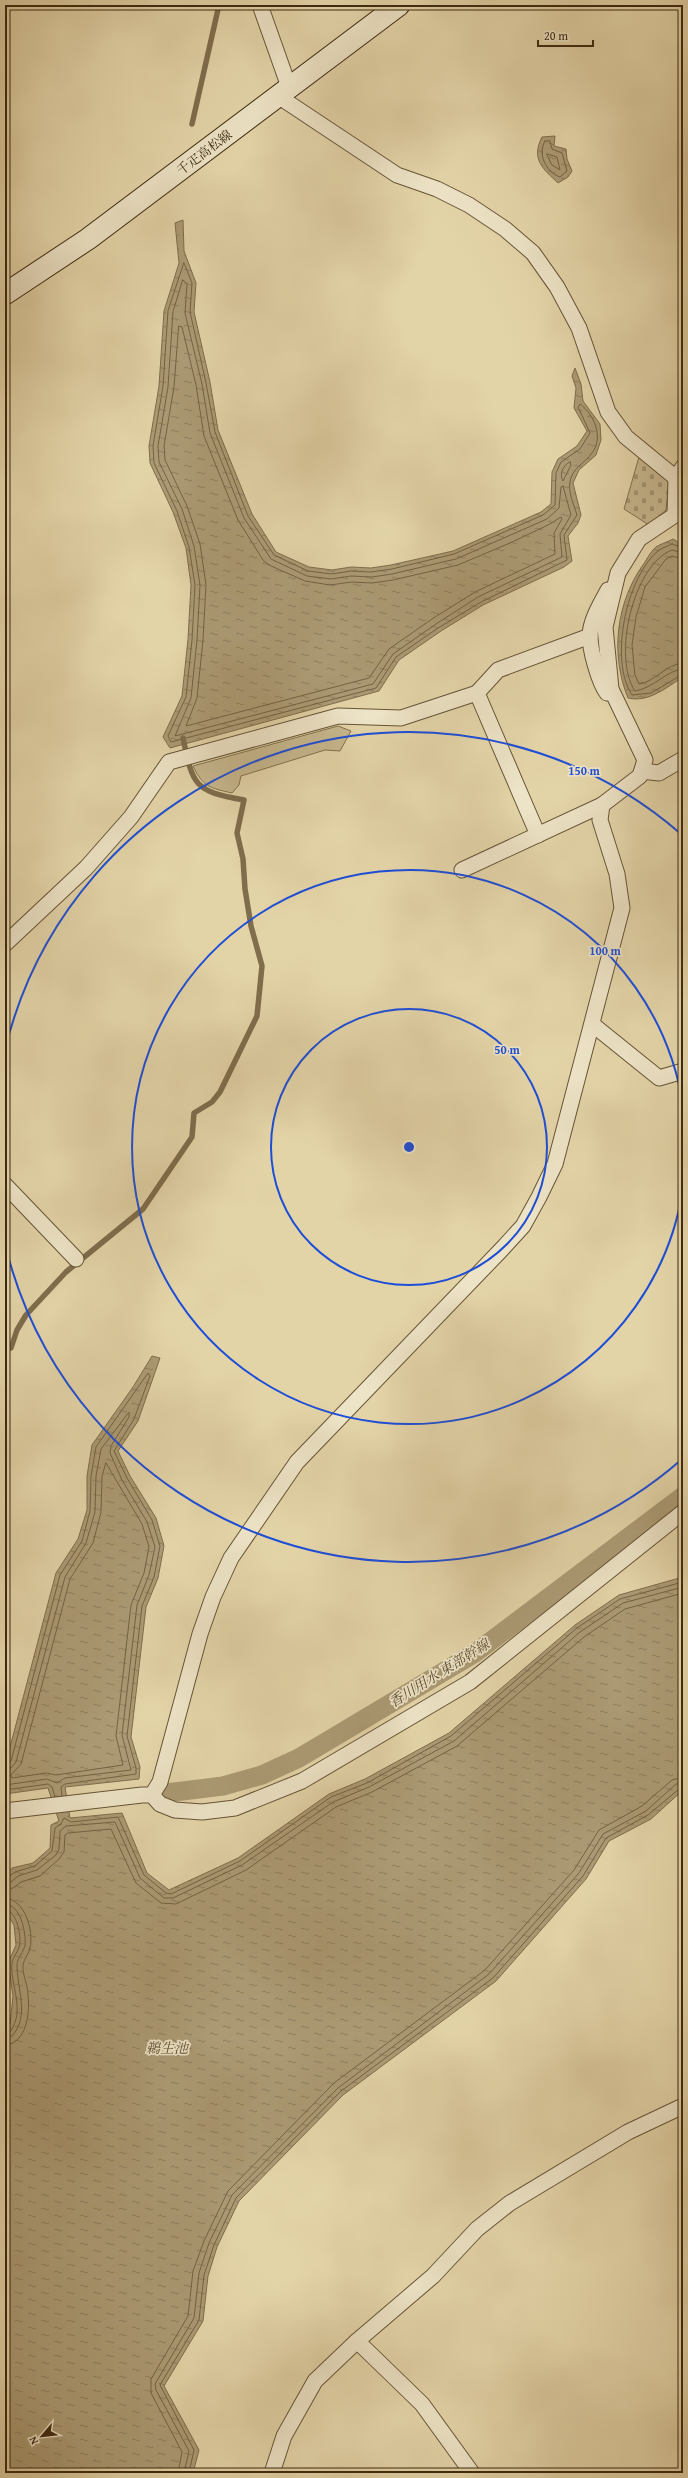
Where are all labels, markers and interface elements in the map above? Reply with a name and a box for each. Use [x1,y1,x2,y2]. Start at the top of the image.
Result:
scale bar [538,22,593,48]
text: 20 m [544,27,568,44]
street label: 千疋高松線 [173,125,236,180]
text: 150 m [568,762,601,779]
text: 100 m [589,942,622,959]
text: 50 m [494,1041,520,1058]
centre of rings [402,1140,416,1154]
water label: 香川用水 東部幹線 [385,1633,495,1712]
water label: 鵜生池 [146,2038,190,2058]
north arrow [22,2416,62,2456]
text: N [24,2433,42,2448]

